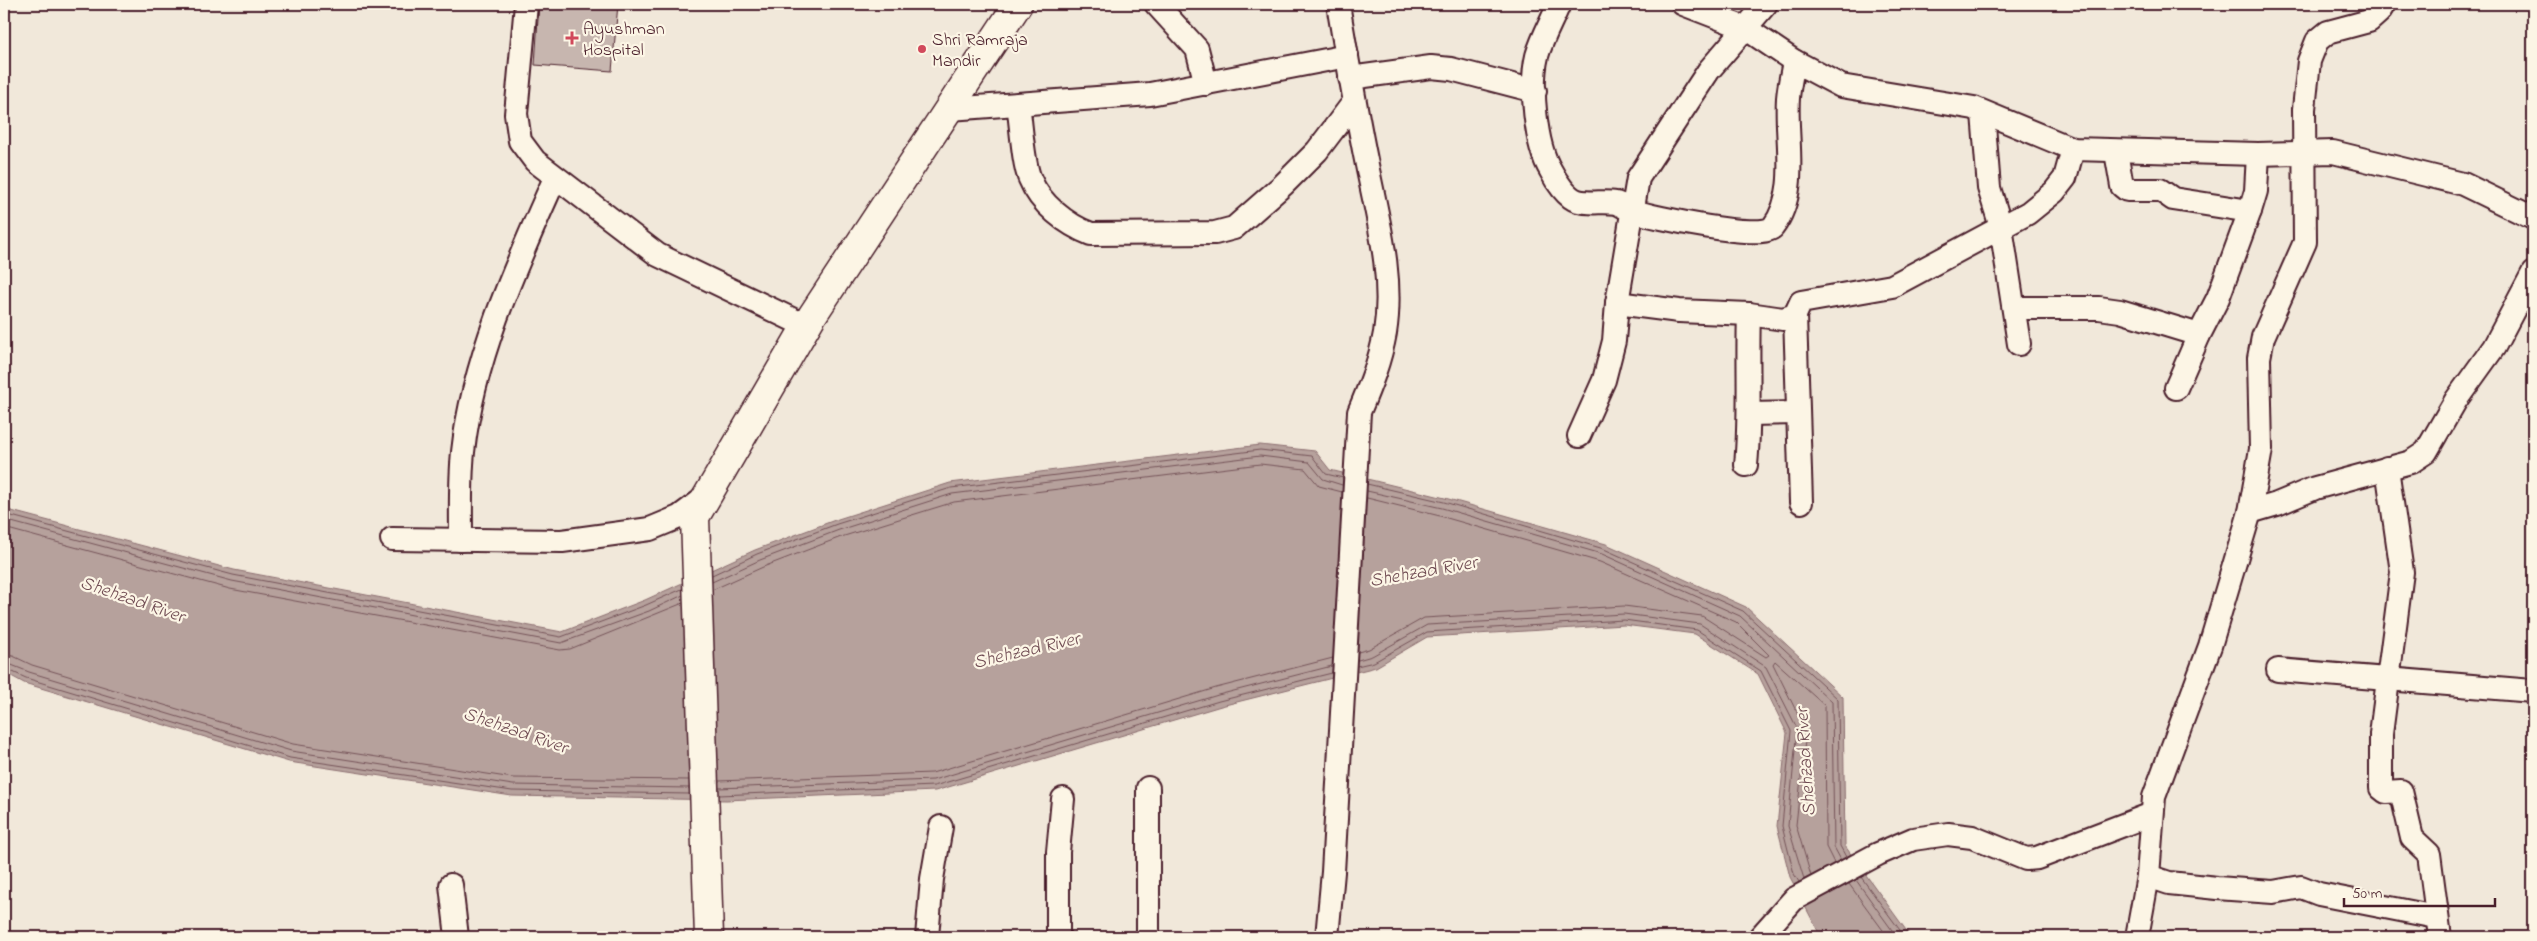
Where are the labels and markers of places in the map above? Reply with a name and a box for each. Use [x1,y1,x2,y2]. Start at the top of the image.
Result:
place label: Ayushman Hospital [583,17,665,64]
place label: Shri Ramraja Mandir [932,28,1028,75]
marker: Ayushman Hospital [565,31,579,45]
marker: Shri Ramraja Mandir [916,43,928,55]

